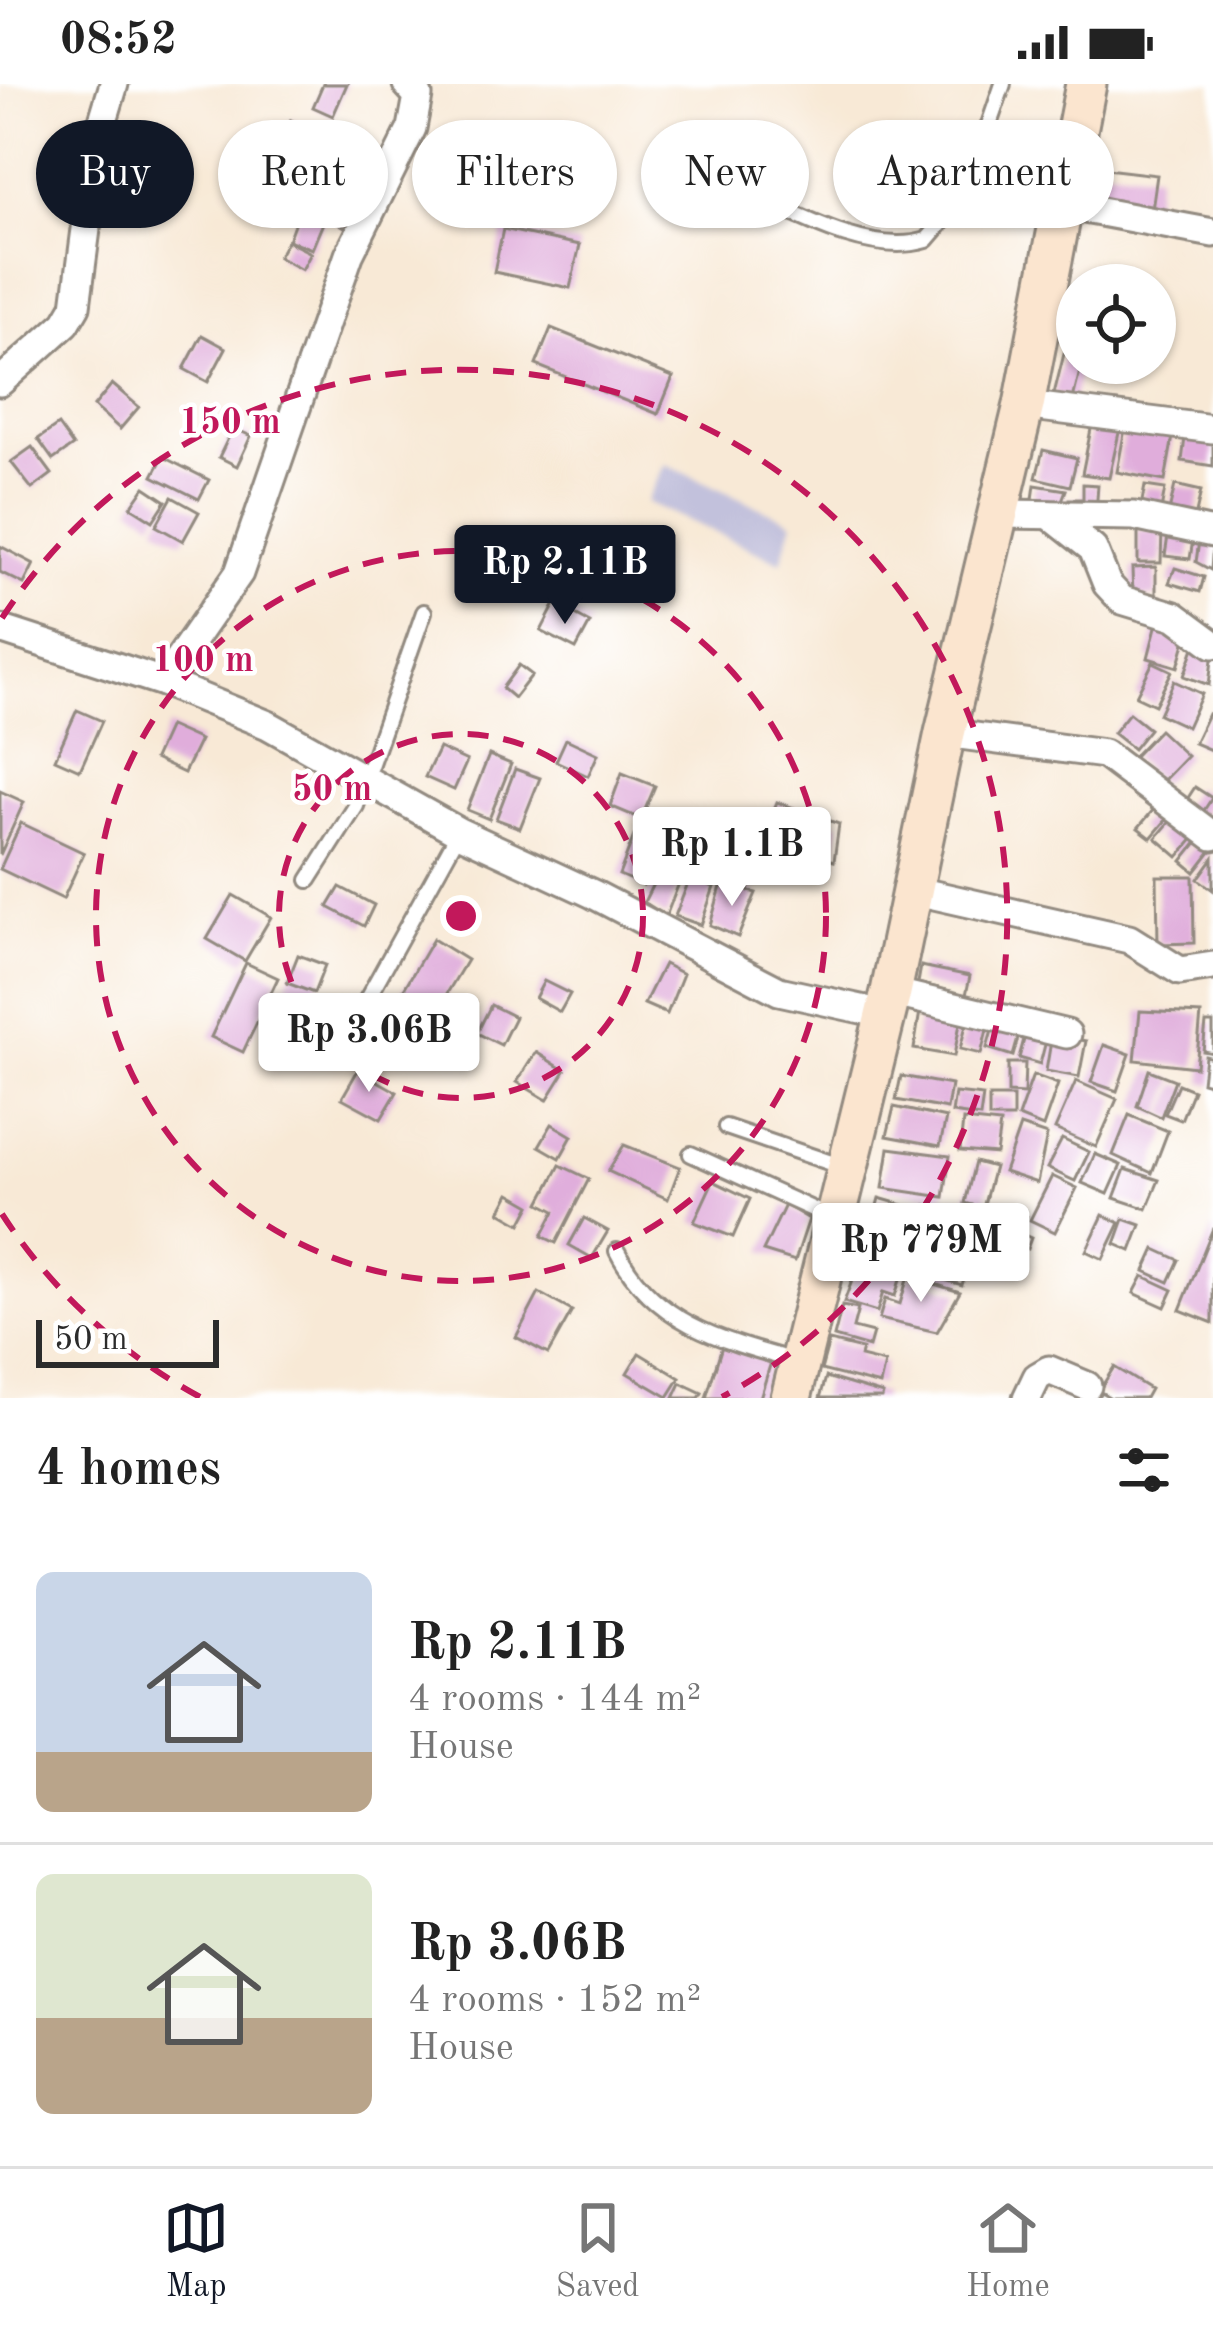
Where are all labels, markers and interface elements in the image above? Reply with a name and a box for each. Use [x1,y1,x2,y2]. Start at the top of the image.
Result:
text: 08:52 [60,19,177,64]
chip: Buy [36,120,194,228]
chip: Rent [218,120,388,228]
chip: Filters [412,120,617,228]
chip: New [641,120,809,228]
chip: Apartment [833,120,1114,228]
map controls [1056,264,1176,384]
button: locate [1056,264,1176,384]
text: 150 m [179,406,281,442]
pin: Rp 2.11B [441,525,689,627]
text: Rp 2.11B [481,544,649,583]
text: 100 m [152,644,254,680]
text: 50 m [292,773,372,809]
pin: Rp 1.1B [621,807,843,909]
text: Rp 1.1B [660,826,804,865]
centre of rings [440,895,482,937]
pin: Rp 3.06B [245,993,493,1095]
text: Rp 3.06B [285,1012,453,1051]
pin: Rp 779M [810,1203,1032,1305]
text: Rp 779M [839,1222,1003,1261]
scale bar [36,1314,219,1367]
text: 50 m [54,1324,128,1357]
icon: filters [1111,1437,1177,1503]
text: 4 homes [36,1445,221,1496]
text: Rp 2.11B [408,1619,627,1670]
icon: home [132,1620,276,1764]
text: 4 rooms · 144 m² [408,1680,701,1719]
text: House [408,1728,514,1767]
text: Rp 3.06B [408,1920,627,1971]
icon: home [132,1922,276,2066]
text: 4 rooms · 152 m² [408,1981,701,2020]
text: House [408,2029,514,2068]
tab: Map [163,2195,229,2308]
tab: Saved [556,2195,640,2308]
tab: Home [966,2195,1050,2308]

